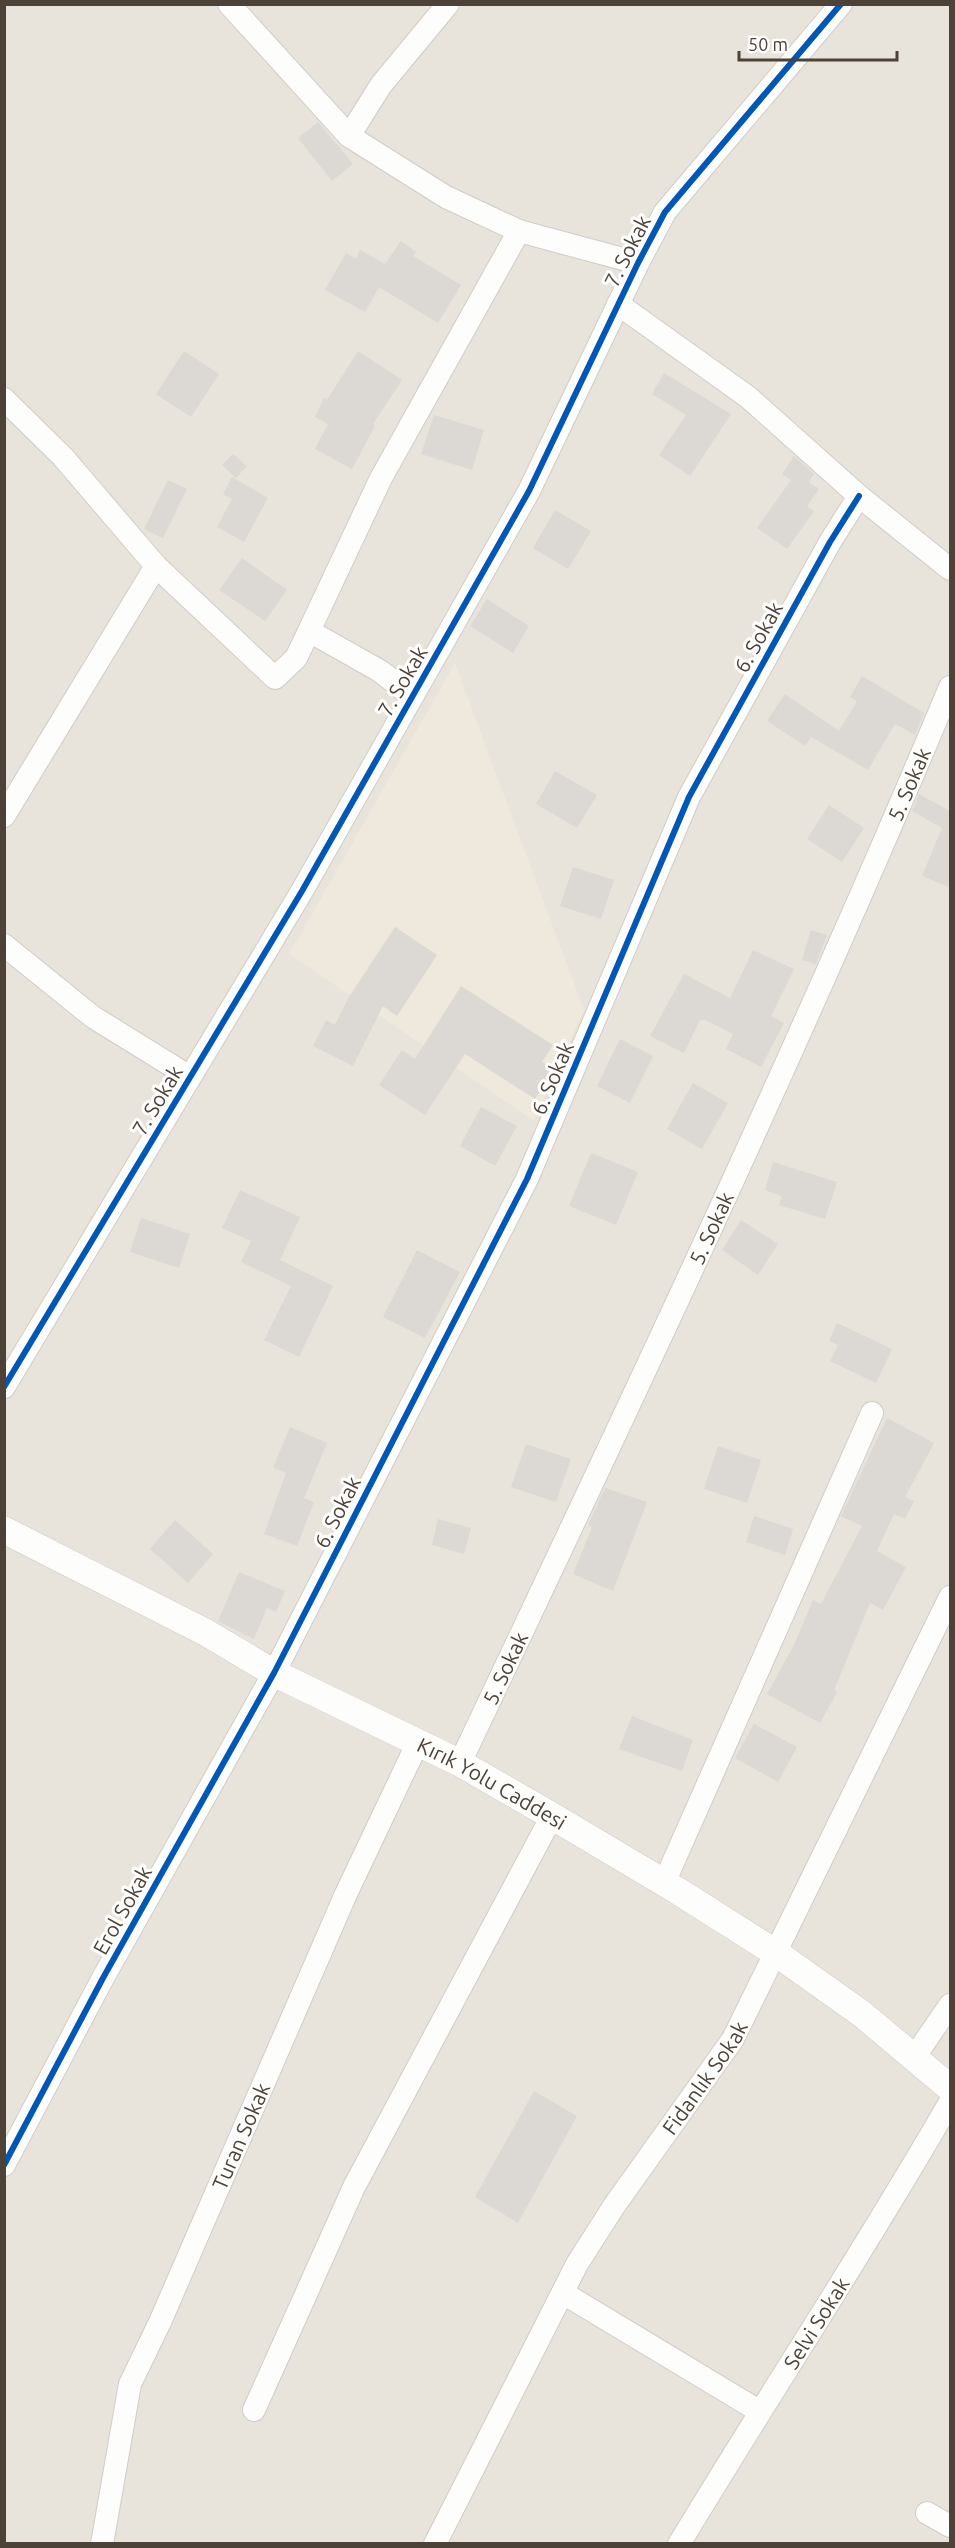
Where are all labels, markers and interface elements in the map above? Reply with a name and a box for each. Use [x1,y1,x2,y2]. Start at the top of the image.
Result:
scale bar [739,24,896,62]
text: 50 m [748,34,788,54]
street label: 7. Sokak [599,211,655,291]
street label: 6. Sokak [729,597,787,677]
street label: 7. Sokak [372,641,432,720]
street label: 5. Sokak [883,744,935,824]
street label: 6. Sokak [526,1037,578,1118]
street label: 7. Sokak [127,1060,187,1139]
street label: 5. Sokak [684,1188,738,1268]
street label: 6. Sokak [309,1472,365,1552]
street label: 5. Sokak [478,1628,533,1708]
street label: Kırık Yolu Caddesi [414,1732,571,1834]
street label: Erol Sokak [88,1861,156,1958]
street label: Fidanlık Sokak [657,2017,752,2139]
street label: Turan Sokak [207,2079,275,2193]
street label: Selvi Sokak [778,2272,854,2373]

